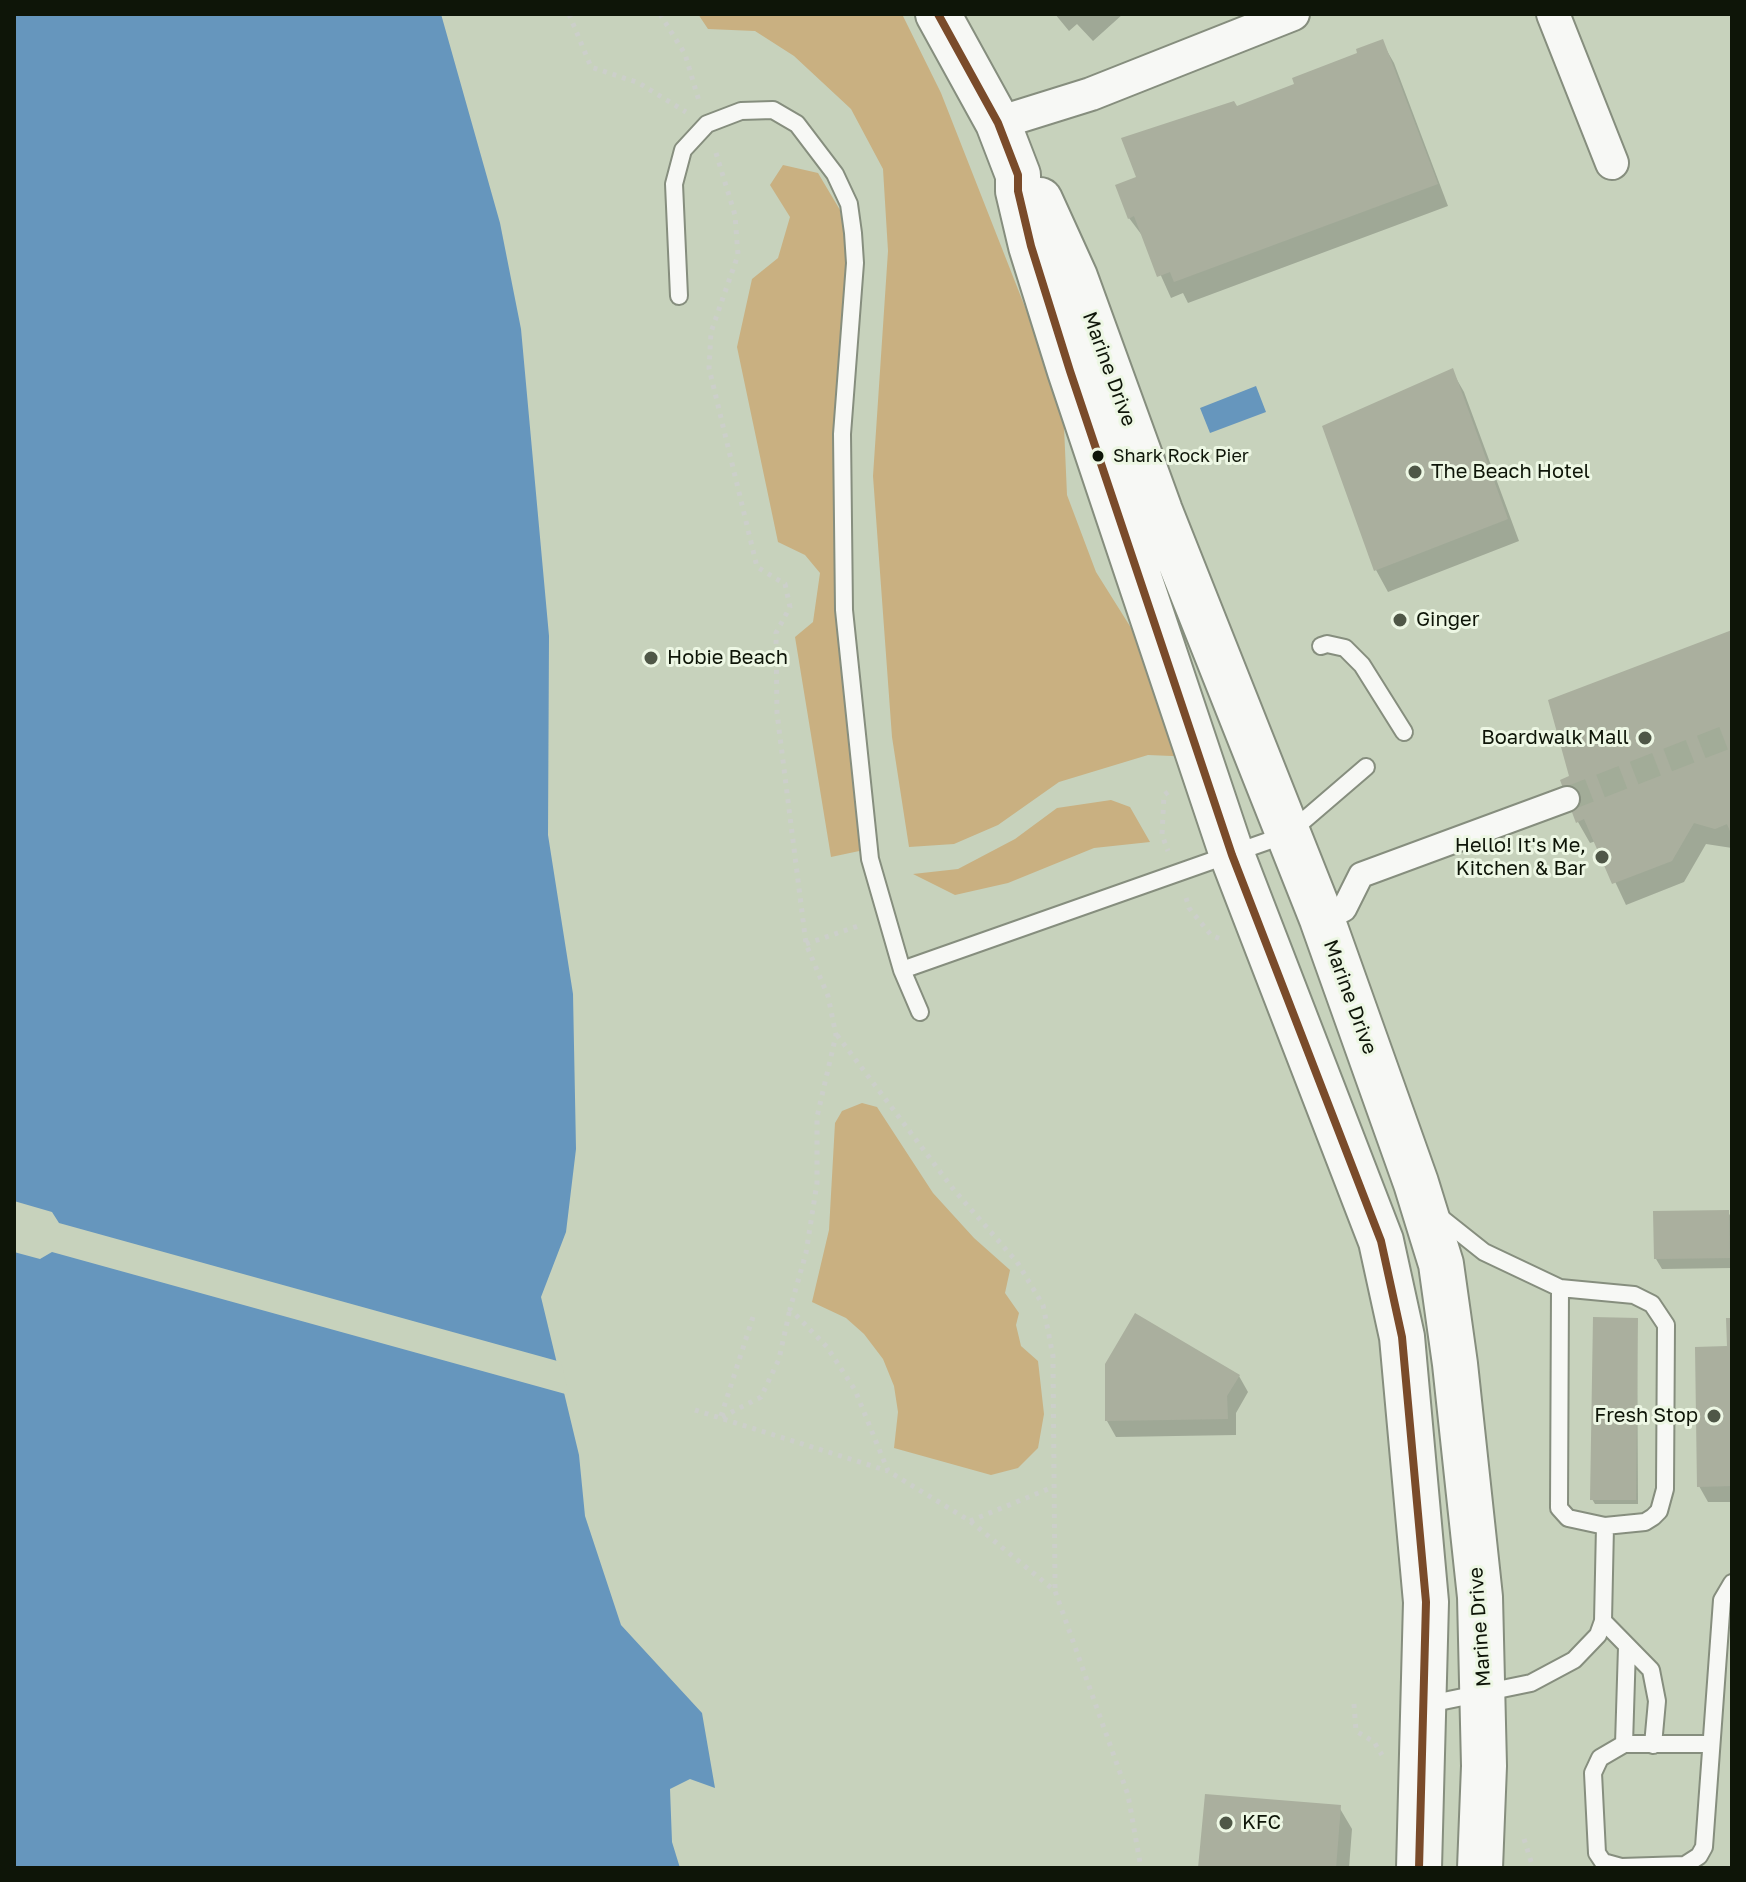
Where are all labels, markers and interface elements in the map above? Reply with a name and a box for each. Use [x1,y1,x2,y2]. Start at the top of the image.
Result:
street label: Marine Drive [1077,308,1141,430]
place label: Shark Rock Pier [1113,445,1249,467]
marker: Shark Rock Pier [1090,448,1106,464]
place label: The Beach Hotel [1431,460,1590,484]
marker: The Beach Hotel [1406,463,1424,481]
place label: Ginger [1416,608,1479,632]
marker: Ginger [1391,611,1409,629]
place label: Hobie Beach [667,646,788,670]
marker: Hobie Beach [642,649,660,667]
place label: Boardwalk Mall [1481,726,1629,750]
marker: Boardwalk Mall [1636,729,1654,747]
place label: Hello! It's Me, Kitchen & Bar [1455,834,1586,881]
marker: Hello! It's Me, Kitchen & Bar [1593,848,1611,866]
street label: Marine Drive [1318,936,1382,1058]
place label: Fresh Stop [1594,1404,1698,1428]
marker: Fresh Stop [1705,1407,1723,1425]
street label: Marine Drive [1464,1566,1496,1688]
place label: KFC [1242,1811,1281,1835]
marker: KFC [1217,1814,1235,1832]

